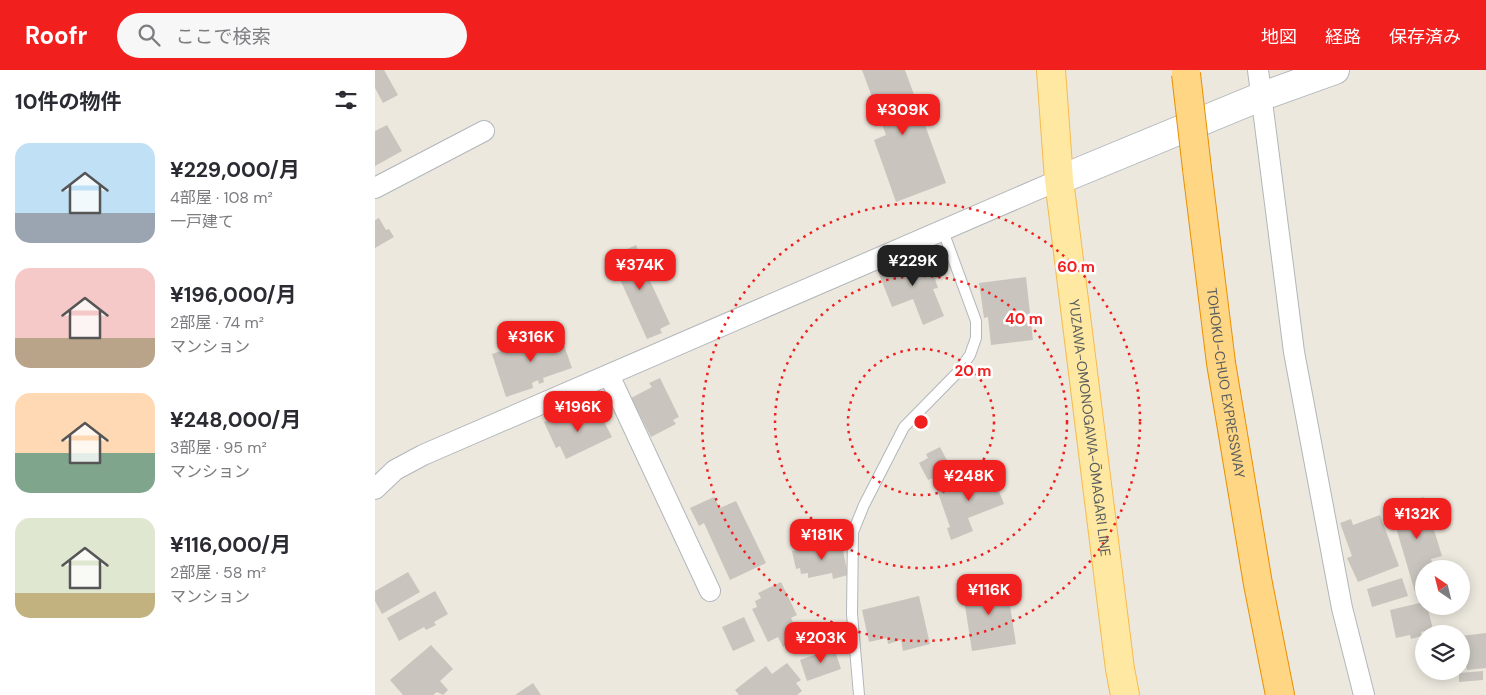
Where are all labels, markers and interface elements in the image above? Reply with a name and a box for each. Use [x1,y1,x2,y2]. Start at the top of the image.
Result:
search box [117,13,467,58]
text: Roofr [25,20,87,51]
icon: search [135,21,163,49]
text: ここで検索 [175,24,270,49]
text: 地図 [1261,25,1297,49]
text: 経路 [1325,25,1361,49]
text: 保存済み [1389,25,1461,49]
icon: filters [332,86,360,114]
text: 10件の物件 [15,88,121,116]
pin: ¥309K [868,93,938,136]
text: ¥309K [877,99,929,120]
text: ¥229,000/月 [170,156,300,184]
icon: home [55,163,115,223]
text: 4部屋 · 108 m² [170,187,273,208]
text: 一戸建て [170,211,234,232]
pin: ¥229K [878,244,948,287]
pin: ¥374K [605,248,675,291]
text: ¥229K [888,250,938,271]
text: ¥374K [616,254,664,275]
text: 60 m [1057,257,1095,277]
text: ¥196,000/月 [170,281,297,309]
street label: TOHOKU-CHUO EXPRESSWAY [1203,287,1249,480]
icon: home [55,288,115,348]
street label: YUZAWA-OMONOGAWA-ŌMAGARI LINE [1065,298,1115,558]
text: 40 m [1005,309,1043,329]
text: 2部屋 · 74 m² [170,312,264,333]
pin: ¥316K [496,320,566,363]
text: ¥316K [508,326,554,347]
text: マンション [170,336,250,357]
text: 20 m [955,361,991,381]
pin: ¥196K [543,390,613,433]
text: ¥196K [555,396,601,417]
text: ¥248,000/月 [170,406,301,434]
icon: home [55,413,115,473]
centre of rings [912,413,930,431]
text: 3部屋 · 95 m² [170,437,267,458]
pin: ¥248K [934,460,1004,502]
text: マンション [170,461,250,482]
text: ¥248K [944,465,994,486]
pin: ¥132K [1382,498,1452,540]
text: ¥132K [1394,503,1440,524]
pin: ¥181K [787,518,857,561]
text: ¥181K [801,524,843,545]
text: ¥116,000/月 [170,531,291,559]
icon: home [55,538,115,598]
north arrow [1415,560,1470,615]
map controls [1415,560,1470,680]
text: 2部屋 · 58 m² [170,562,266,583]
pin: ¥116K [954,574,1024,616]
text: ¥116K [968,579,1010,600]
text: マンション [170,586,250,607]
pin: ¥203K [786,622,856,664]
button: layers [1415,625,1470,680]
text: ¥203K [796,627,846,648]

